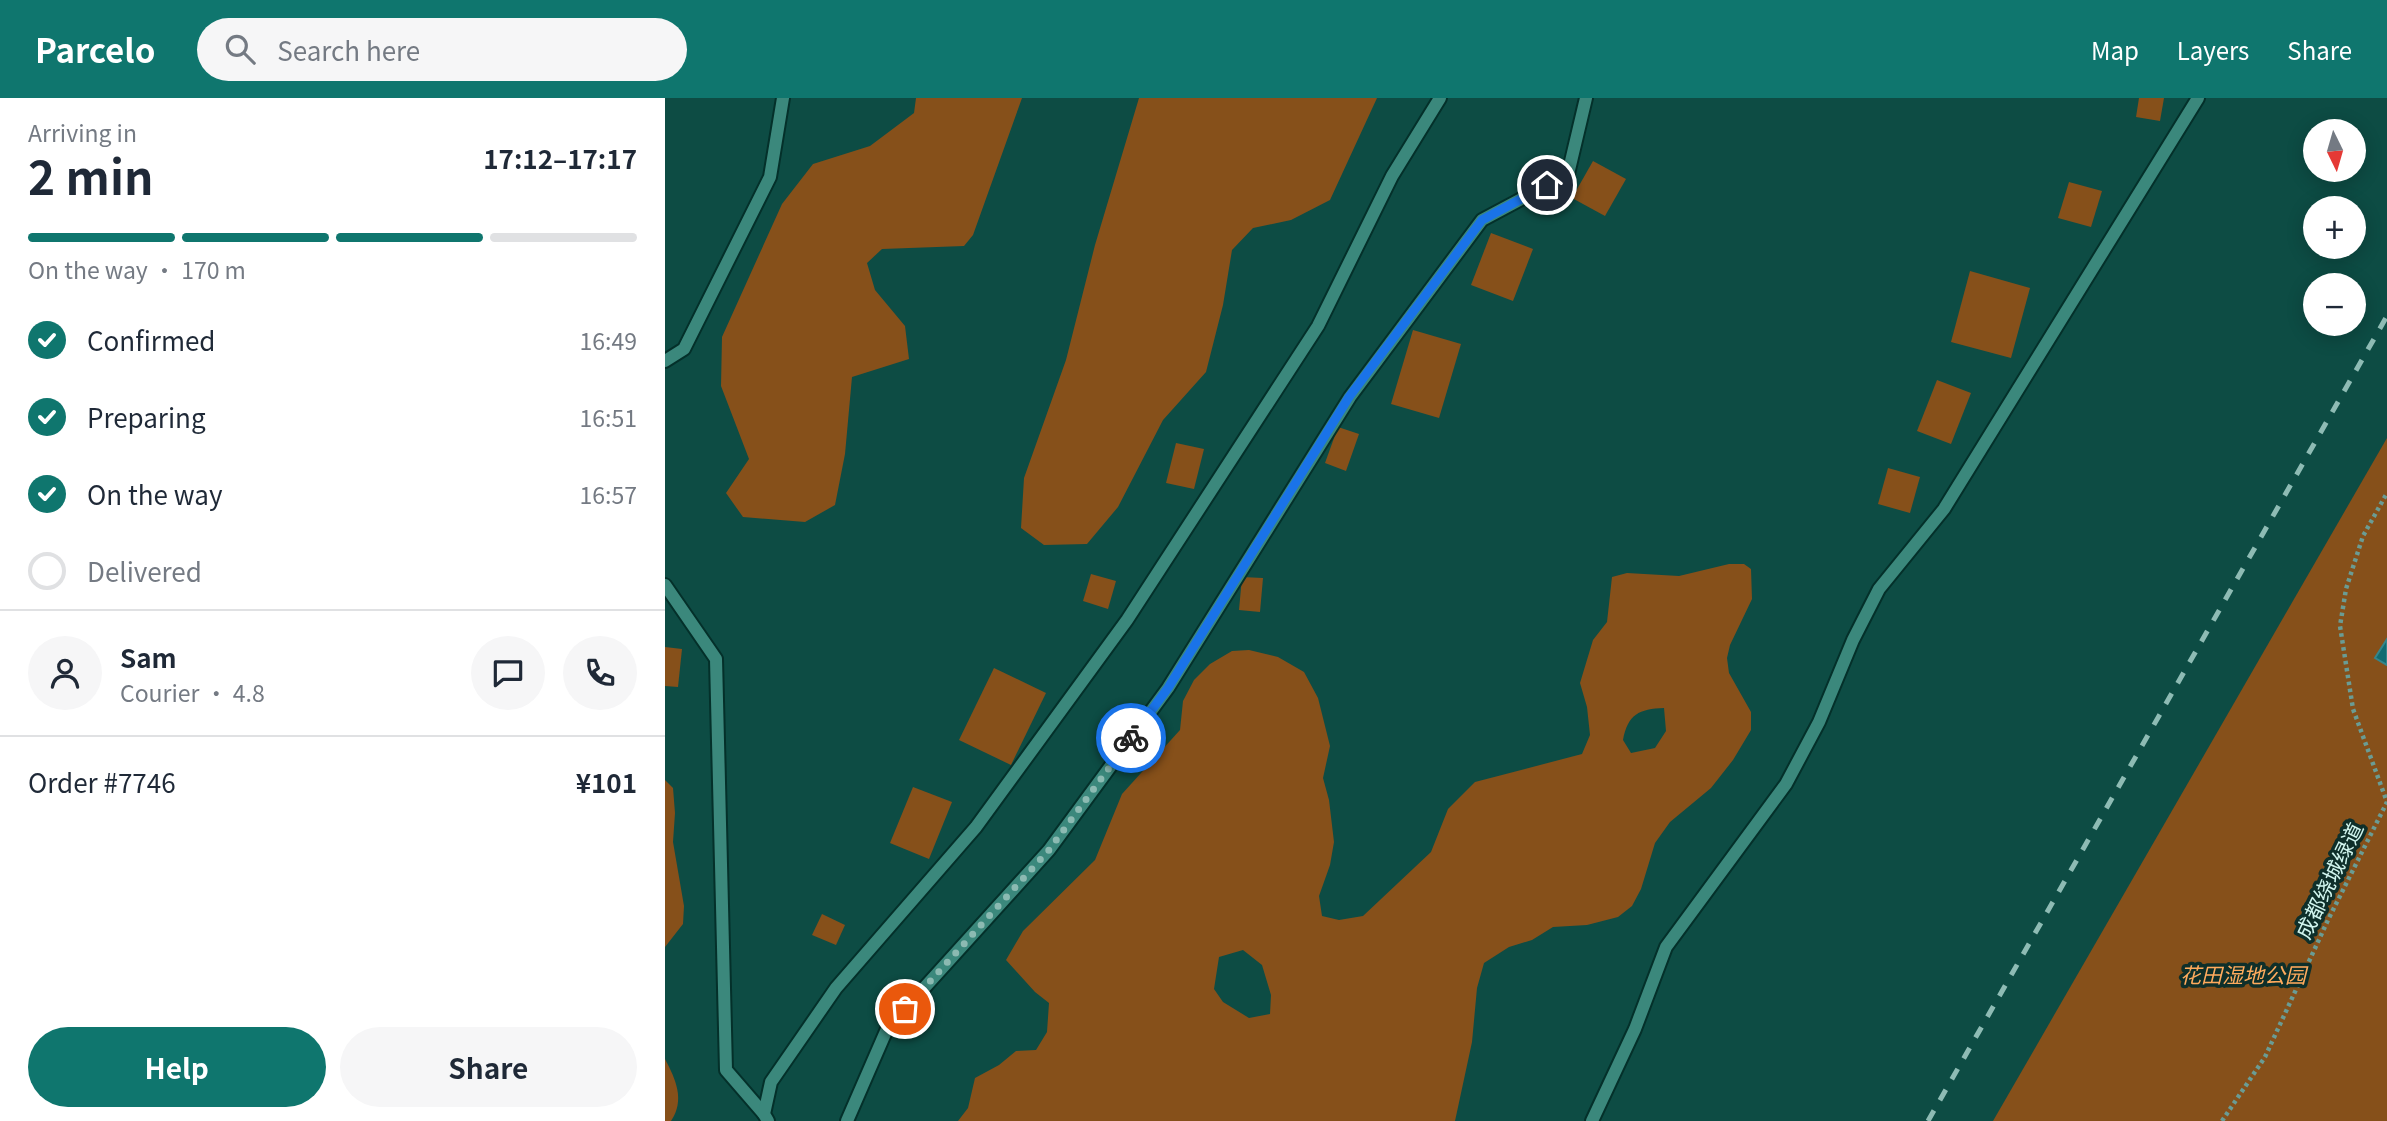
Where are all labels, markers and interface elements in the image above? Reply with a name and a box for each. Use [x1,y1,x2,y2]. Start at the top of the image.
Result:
search box [197,18,687,81]
text: Parcelo [35,25,155,73]
icon: search [221,30,259,68]
text: Search here [277,31,420,68]
text: Map [2091,32,2139,67]
text: Layers [2177,32,2249,67]
text: Share [2287,32,2352,67]
text: Arriving in [28,115,137,149]
north arrow [2303,119,2366,182]
map controls [2303,119,2366,336]
text: 17:12–17:17 [483,139,637,176]
text: 2 min [28,142,153,208]
pin [1517,155,1577,215]
icon: home [1528,166,1566,204]
button: + [2303,196,2366,259]
text: On the way · 170 m [28,252,246,286]
button: − [2303,273,2366,336]
icon: check [28,321,66,359]
text: Confirmed [87,321,216,358]
text: 16:49 [580,323,637,357]
icon: check [28,398,66,436]
text: Preparing [87,398,206,435]
text: 16:51 [580,400,637,434]
icon: check [28,475,66,513]
text: On the way [87,475,222,512]
text: 16:57 [580,477,637,511]
text: Delivered [87,552,202,589]
button: person [28,636,102,710]
button: chat [471,636,545,710]
button: phone [563,636,637,710]
text: Sam [120,638,177,675]
text: Courier · 4.8 [120,675,265,709]
courier [1096,703,1166,773]
icon: bike [1112,719,1150,757]
text: Order #7746 [28,763,176,800]
text: ¥101 [576,763,637,800]
street label: 成都绕城绿道 [2287,817,2369,943]
park label: 花田湿地公园 [2180,959,2309,989]
pin [875,979,935,1039]
icon: bag [886,990,924,1028]
button: Help [28,1027,326,1107]
button: Share [340,1027,637,1107]

